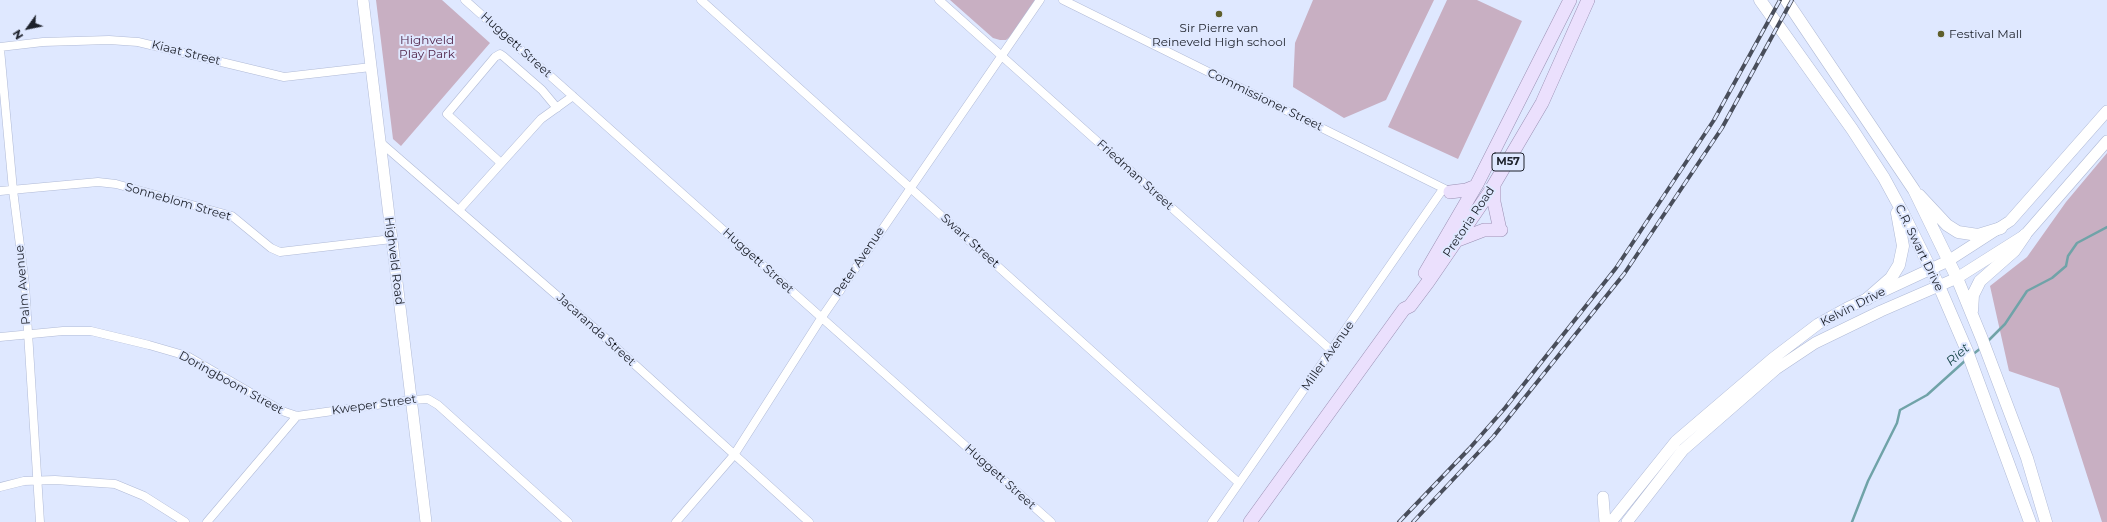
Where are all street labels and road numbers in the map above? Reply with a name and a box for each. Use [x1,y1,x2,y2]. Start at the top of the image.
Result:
street label: Huggett Street [478,9,554,81]
street label: Kiaat Street [150,38,222,68]
street label: Commissioner Street [1205,66,1325,134]
street label: Friedman Street [1094,137,1176,213]
road number: M57 [1492,153,1524,171]
street label: Sonneblom Street [123,180,233,224]
street label: Pretoria Road [1440,184,1498,260]
street label: C.R. Swart Drive [1892,202,1946,294]
street label: Swart Street [938,211,1002,271]
street label: Highveld Road [381,216,407,306]
street label: Peter Avenue [830,224,888,300]
street label: Huggett Street [720,225,796,297]
street label: Palm Avenue [12,245,34,325]
street label: Kelvin Drive [1818,284,1888,330]
street label: Jacaranda Street [554,291,638,369]
street label: Miller Avenue [1299,318,1357,394]
street label: Doringboom Street [176,348,286,418]
street label: Kweper Street [331,392,417,418]
street label: Huggett Street [962,441,1038,513]

